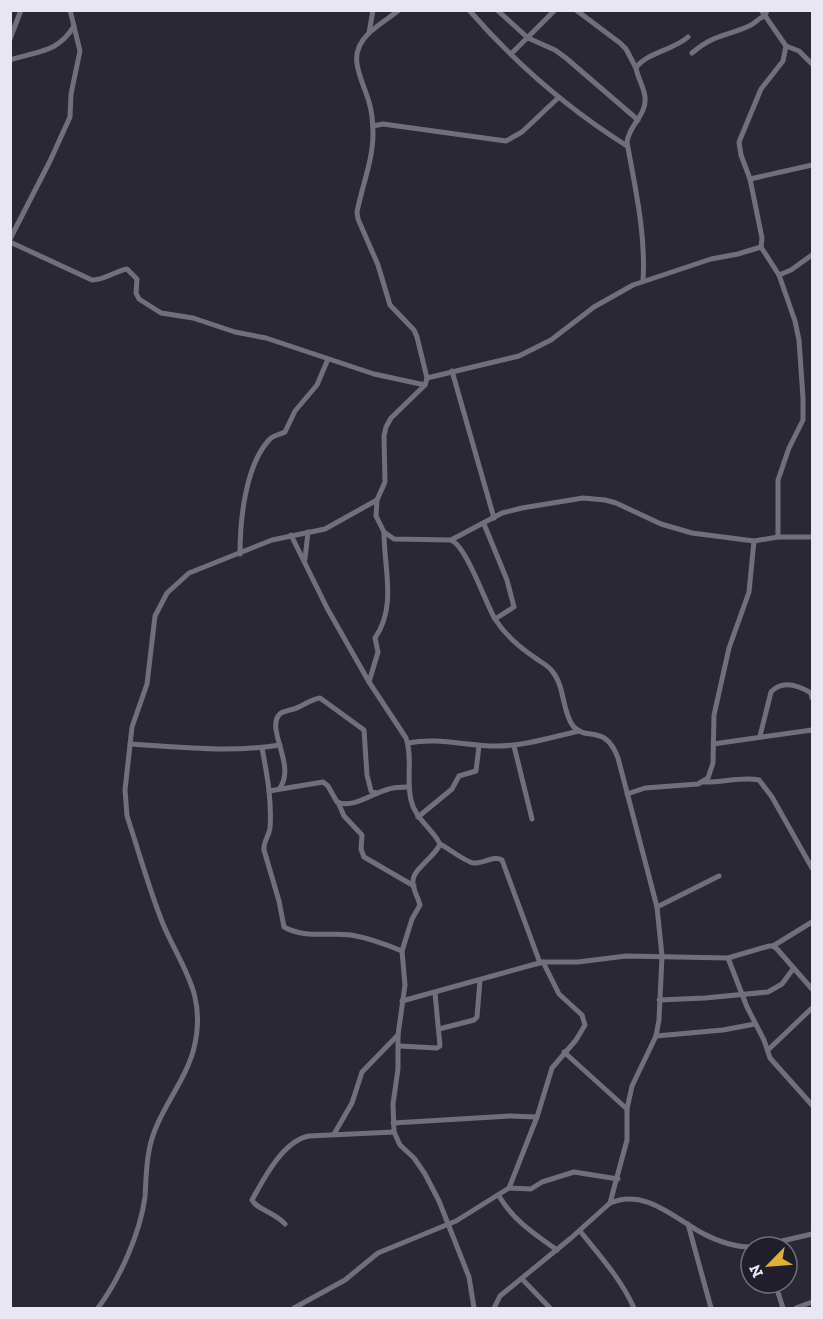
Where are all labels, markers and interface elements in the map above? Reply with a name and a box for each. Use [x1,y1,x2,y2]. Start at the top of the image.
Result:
north arrow [739,1235,799,1295]
text: N [745,1262,767,1281]

